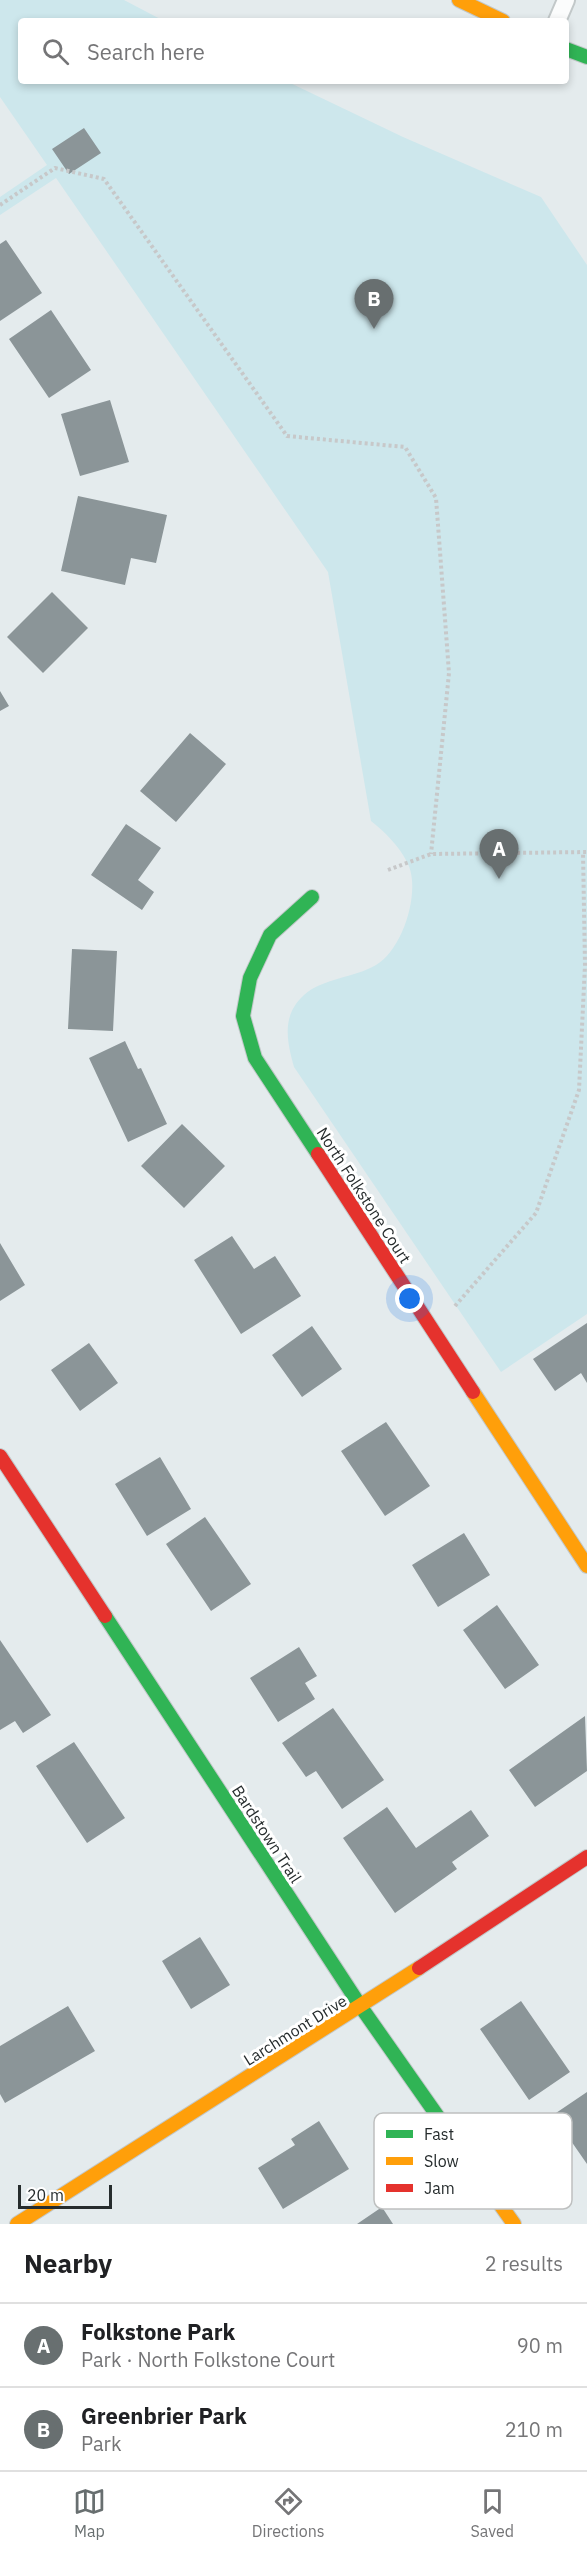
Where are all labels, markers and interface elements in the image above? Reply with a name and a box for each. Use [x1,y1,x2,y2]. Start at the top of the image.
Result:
search box [18,18,569,84]
icon: search [39,35,72,68]
text: Search here [87,37,205,66]
pin: B [354,280,394,329]
pin: A [480,830,518,879]
street label: North Folkstone Court [313,1123,415,1267]
your location [395,1284,424,1313]
street label: Bardstown Trail [228,1781,306,1887]
street label: Larchmont Drive [240,1990,351,2070]
legend [374,2113,572,2209]
text: Fast [424,2124,454,2144]
text: Slow [424,2151,459,2171]
text: Jam [424,2178,455,2198]
scale bar [18,2182,112,2210]
text: 20 m [27,2185,64,2205]
text: Nearby [24,2246,112,2280]
text: 2 results [485,2250,563,2277]
text: Folkstone Park [81,2317,235,2346]
text: A [37,2332,50,2359]
text: 90 m [517,2332,563,2359]
text: Park · North Folkstone Court [81,2346,335,2373]
text: Greenbrier Park [81,2401,247,2430]
text: B [37,2416,50,2443]
text: 210 m [505,2416,563,2443]
text: Park [81,2430,121,2457]
tab: Map [73,2485,106,2541]
tab: Directions [252,2485,325,2541]
tab: Saved [471,2485,514,2541]

